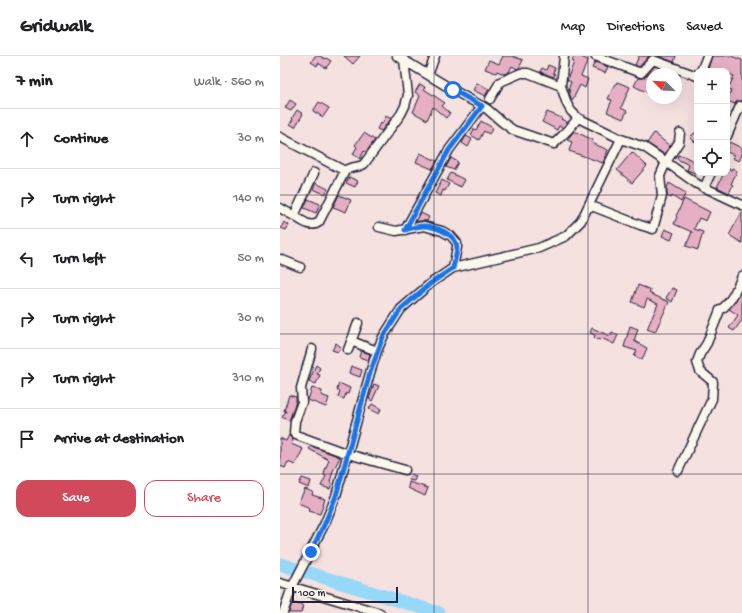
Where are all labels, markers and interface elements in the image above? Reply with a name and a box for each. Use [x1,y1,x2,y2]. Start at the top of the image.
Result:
text: Gridwalk [20,16,92,39]
text: Map [561,19,585,36]
text: Directions [607,19,664,36]
text: Saved [686,19,722,36]
north arrow [646,68,682,104]
map controls [694,68,730,176]
button: + [694,68,730,104]
text: 7 min [16,72,53,92]
text: Walk · 560 m [194,75,264,90]
route start [444,81,462,99]
button: − [694,104,730,140]
icon: ahead [16,128,38,150]
text: Continue [54,130,108,148]
text: 30 m [238,131,264,146]
button: locate [694,140,730,176]
icon: right [16,188,38,210]
text: Turn right [54,190,114,208]
text: 140 m [233,191,264,206]
icon: left [16,248,38,270]
text: Turn left [54,250,105,268]
text: 50 m [237,251,264,266]
icon: right [16,308,38,330]
text: Turn right [54,310,114,328]
text: 30 m [238,311,264,326]
icon: right [16,368,38,390]
text: Turn right [54,370,114,388]
text: 310 m [232,371,264,386]
icon: arrive [16,428,38,450]
text: Arrive at destination [54,430,184,448]
button: Save [16,480,136,517]
button: Share [144,480,264,517]
route end [302,543,320,561]
scale bar [292,585,398,604]
text: 100 m [298,588,325,600]

